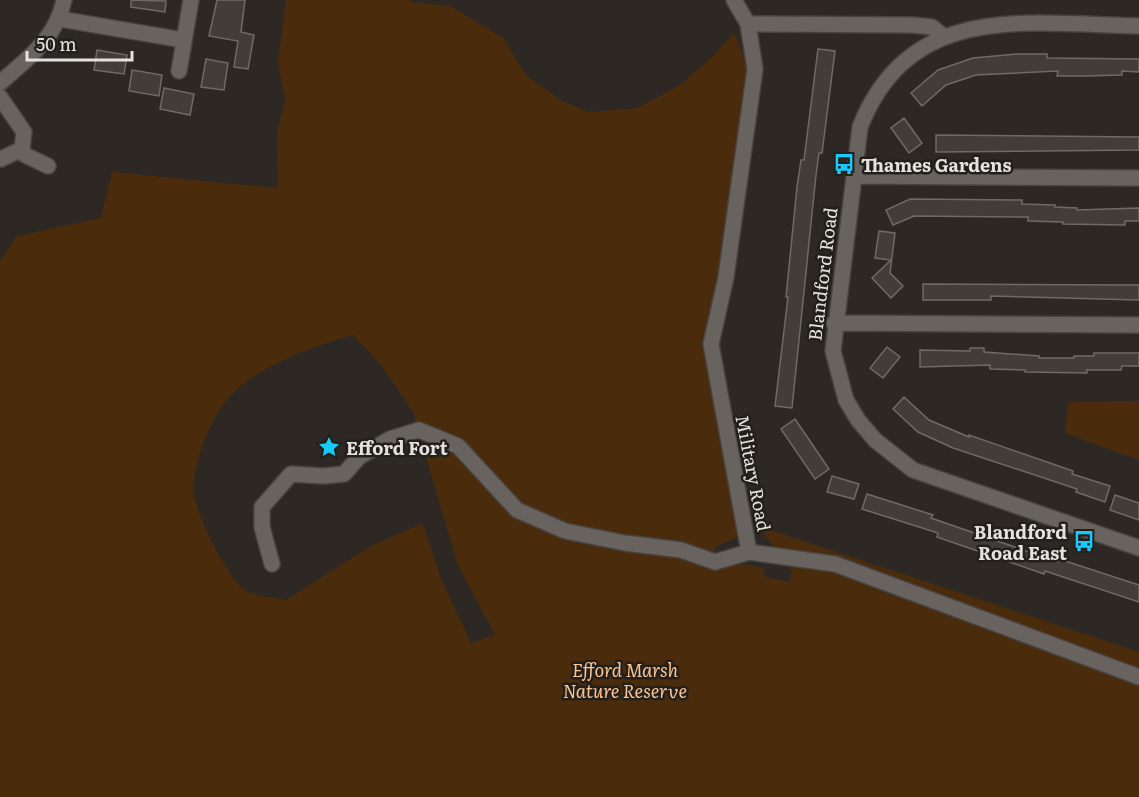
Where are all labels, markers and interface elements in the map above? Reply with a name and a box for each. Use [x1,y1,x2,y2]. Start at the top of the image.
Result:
scale bar [27,24,132,62]
text: 50 m [36,30,77,57]
place label: Thames Gardens [861,151,1011,178]
bus stop icon: Thames Gardens [832,152,856,176]
street label: Blandford Road [800,206,844,342]
street label: Military Road [729,412,779,534]
place label: Efford Fort [346,434,448,461]
place icon: Efford Fort [317,435,341,459]
place label: Blandford Road East [974,518,1067,566]
bus stop icon: Blandford Road East [1072,529,1096,553]
park label: Efford Marsh Nature Reserve [563,656,687,704]

